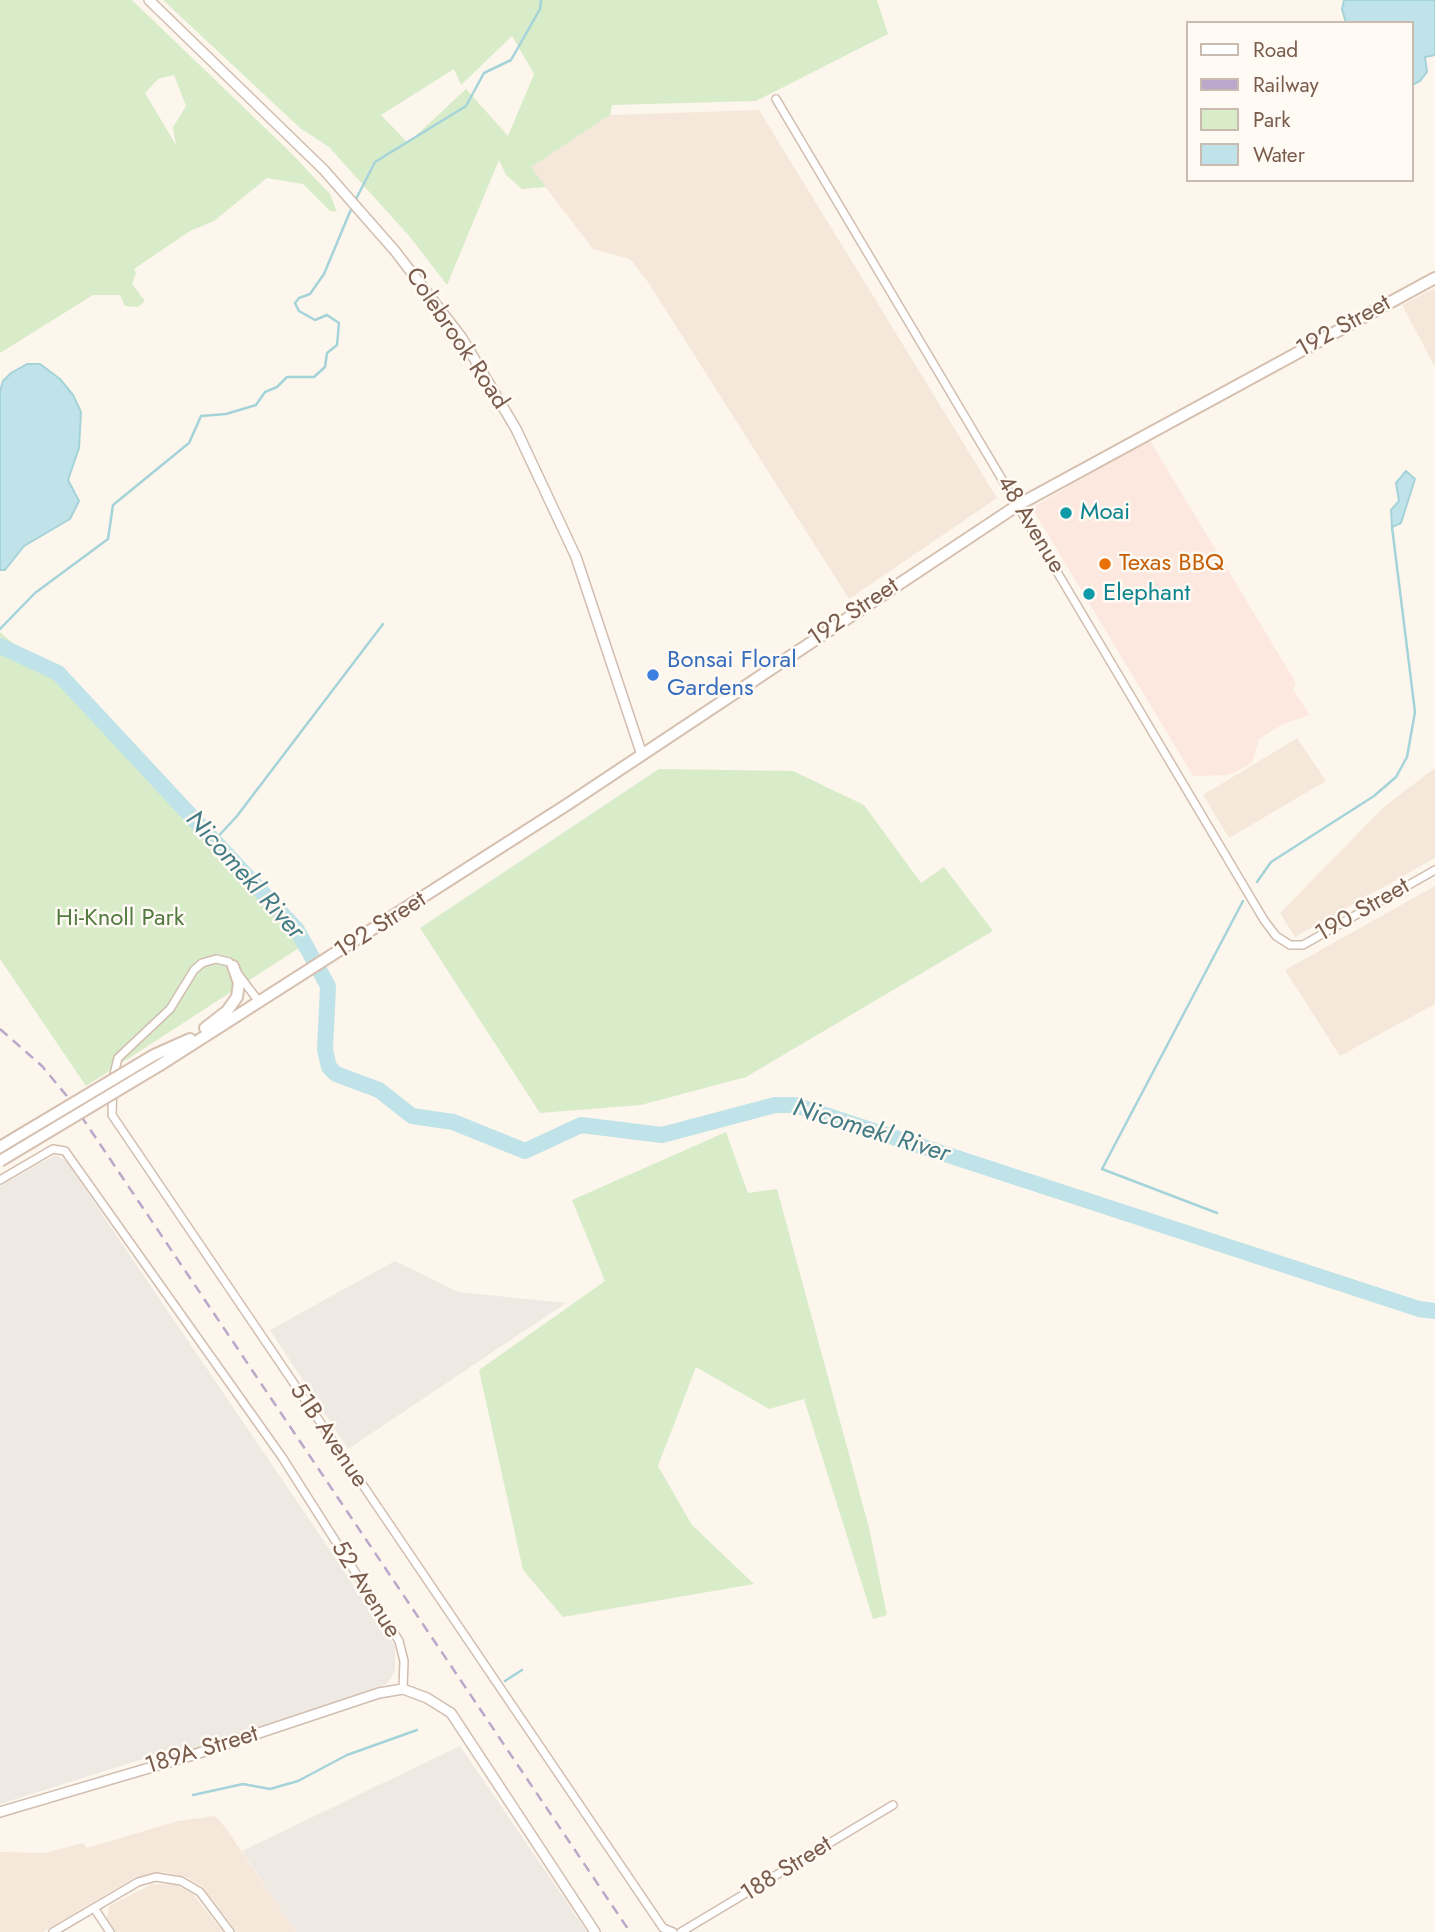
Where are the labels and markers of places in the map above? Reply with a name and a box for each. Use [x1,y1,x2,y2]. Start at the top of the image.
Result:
place label: Moai [1080,499,1130,527]
marker: Moai [1058,505,1074,521]
place label: Texas BBQ [1119,550,1224,578]
marker: Texas BBQ [1097,556,1113,572]
place label: Elephant [1103,580,1190,608]
marker: Elephant [1081,586,1097,602]
place label: Bonsai Floral Gardens [667,647,797,703]
marker: Bonsai Floral Gardens [645,667,661,683]

